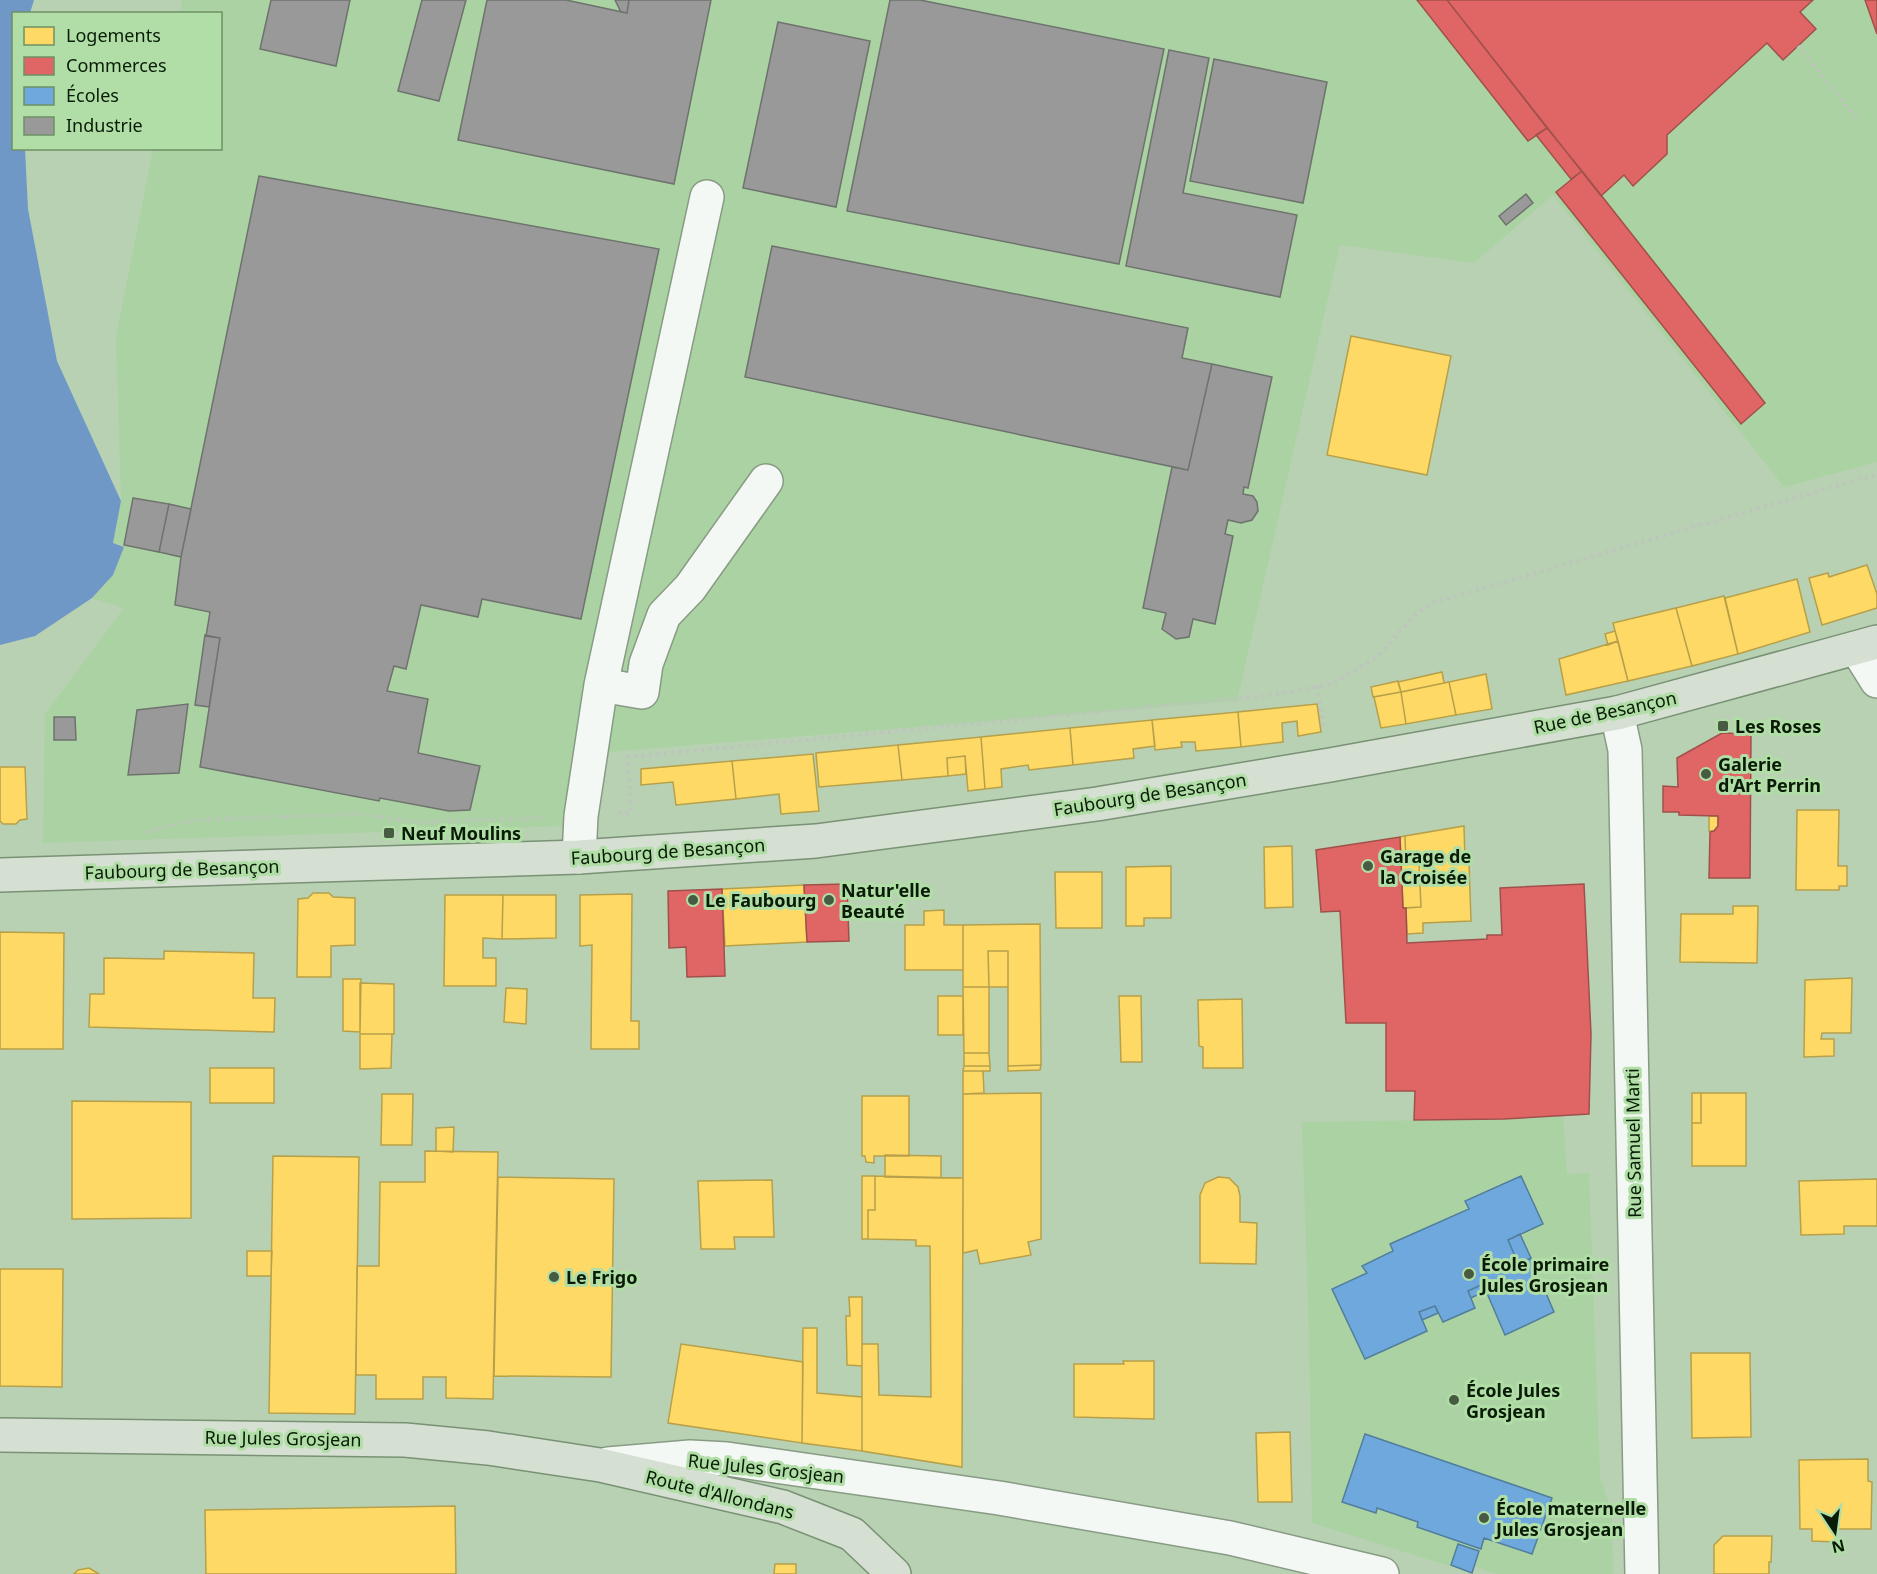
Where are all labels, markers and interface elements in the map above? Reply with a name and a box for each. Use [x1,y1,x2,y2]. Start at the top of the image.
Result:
legend [12,12,222,150]
text: Logements [66,23,161,47]
text: Commerces [66,53,167,77]
text: Écoles [66,83,119,107]
text: Industrie [66,113,143,137]
street label: Rue de Besançon [1531,685,1679,739]
place label: Les Roses [1735,714,1821,738]
marker: Les Roses [1716,719,1730,733]
place label: Galerie d'Art Perrin [1718,752,1821,797]
street label: Faubourg de Besançon [1052,767,1248,821]
marker: Galerie d'Art Perrin [1699,767,1713,781]
place label: Neuf Moulins [401,821,521,845]
marker: Neuf Moulins [382,826,396,840]
street label: Faubourg de Besançon [570,832,766,870]
place label: Garage de la Croisée [1380,844,1471,889]
street label: Faubourg de Besançon [84,854,280,884]
marker: Garage de la Croisée [1361,859,1375,873]
place label: Natur'elle Beauté [841,878,931,923]
place label: Le Faubourg [705,888,816,912]
marker: Le Faubourg [686,893,700,907]
marker: Natur'elle Beauté [822,893,836,907]
street label: Rue Samuel Marti [1620,1068,1646,1218]
place label: École primaire Jules Grosjean [1479,1252,1609,1297]
place label: Le Frigo [566,1265,637,1289]
marker: École primaire Jules Grosjean [1462,1267,1476,1281]
marker: Le Frigo [547,1270,561,1284]
place label: École Jules Grosjean [1466,1378,1560,1423]
marker: École Jules Grosjean [1447,1393,1461,1407]
street label: Rue Jules Grosjean [204,1425,362,1451]
street label: Rue Jules Grosjean [687,1448,845,1488]
street label: Route d'Allondans [643,1464,797,1524]
place label: École maternelle Jules Grosjean [1494,1496,1646,1541]
north arrow [1805,1502,1865,1562]
marker: École maternelle Jules Grosjean [1477,1511,1491,1525]
text: N [1830,1534,1847,1559]

